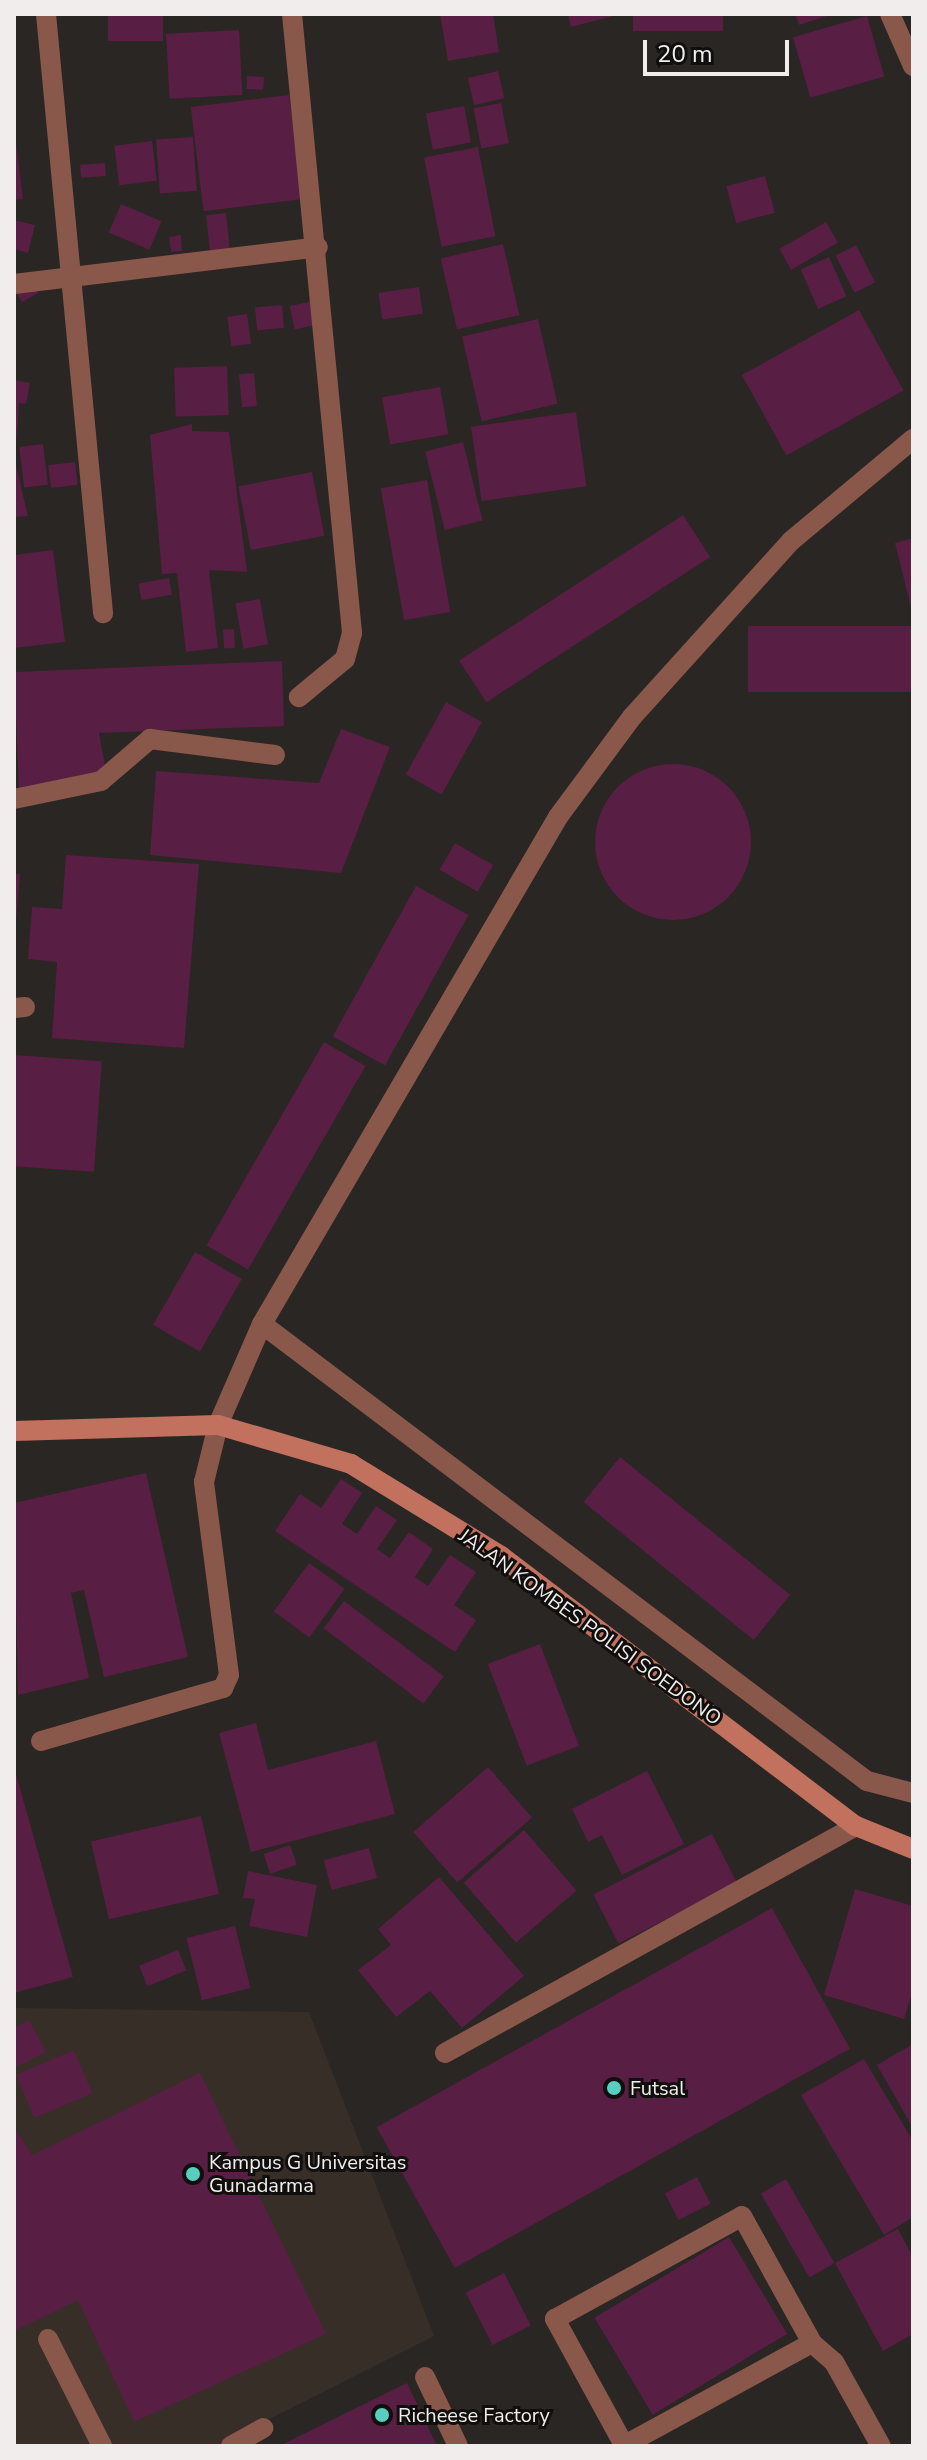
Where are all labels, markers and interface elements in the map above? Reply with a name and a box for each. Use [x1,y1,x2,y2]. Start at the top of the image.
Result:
scale bar [647,24,793,74]
text: 20 m [657,38,713,70]
street label: JALAN KOMBES POLISI SOEDONO [454,1524,726,1730]
place label: Futsal [630,2076,685,2100]
marker: Futsal [605,2079,623,2097]
place label: Kampus G Universitas Gunadarma [209,2150,406,2197]
marker: Kampus G Universitas Gunadarma [184,2165,202,2183]
place label: Richeese Factory [398,2403,550,2427]
marker: Richeese Factory [373,2406,391,2424]

